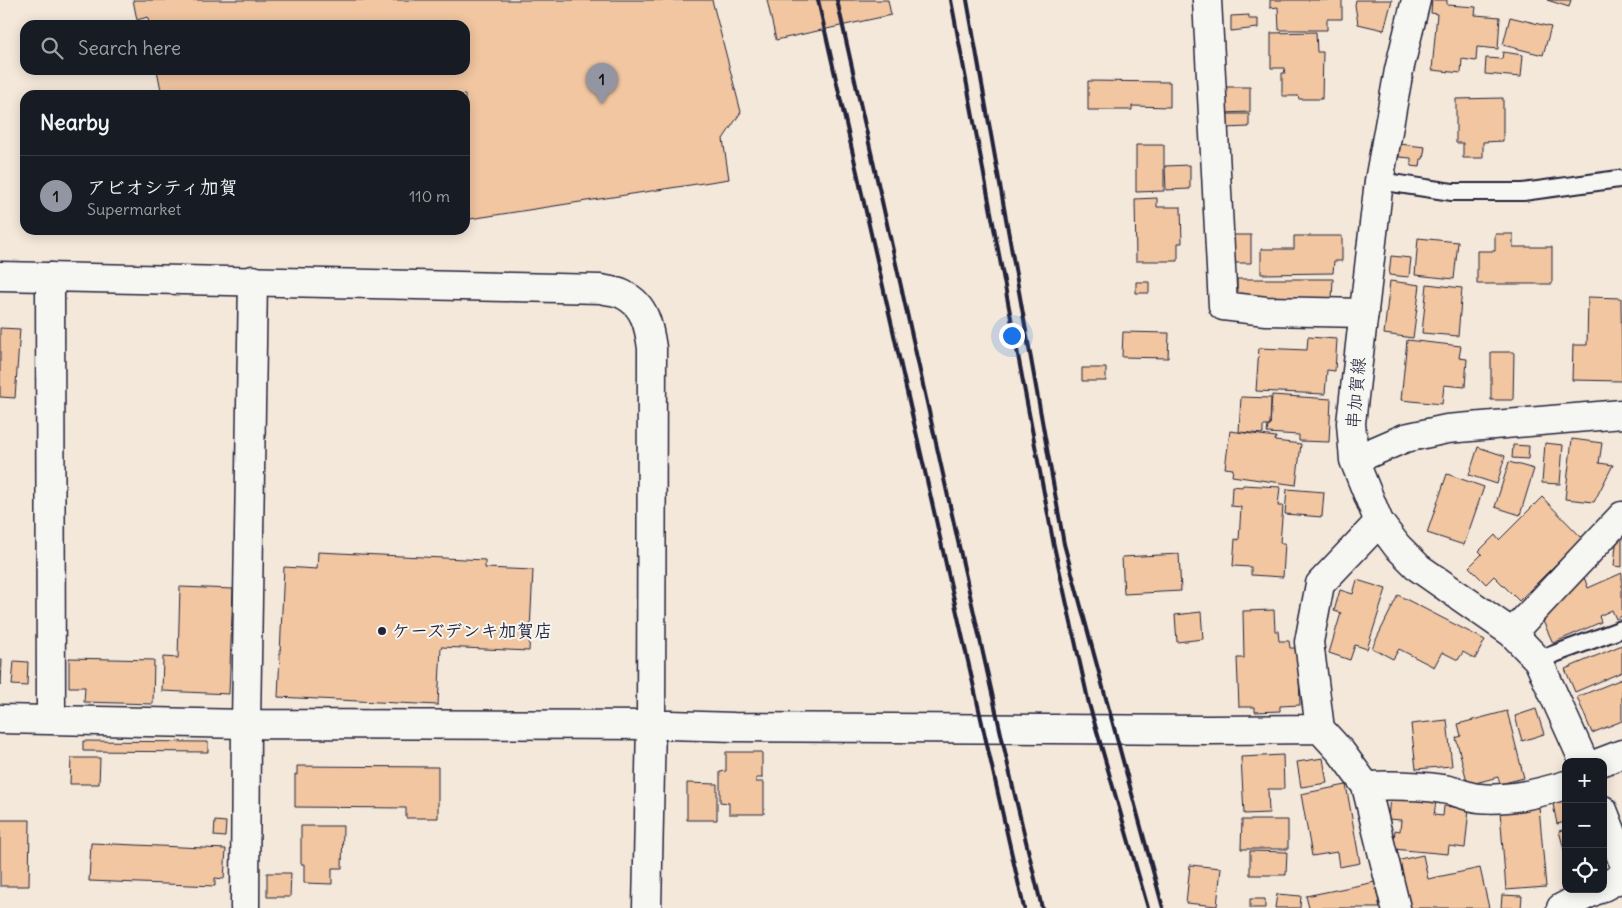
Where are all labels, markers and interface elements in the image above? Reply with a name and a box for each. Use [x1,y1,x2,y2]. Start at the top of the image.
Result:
search box [20,20,470,75]
icon: search [38,34,66,62]
text: Search here [78,36,181,60]
pin: 1 [586,63,618,104]
text: Nearby [40,109,110,136]
text: アビオシティ加賀 [87,175,238,199]
text: 1 [53,186,59,206]
text: 110 m [409,186,450,206]
text: Supermarket [87,199,181,219]
your location [999,323,1025,349]
street label: 串加賀線 [1341,356,1370,430]
place label: ケーズデンキ加賀店 [392,619,553,642]
marker: ケーズデンキ加賀店 [376,625,388,637]
map controls [1562,758,1607,893]
button: + [1562,758,1607,803]
button: − [1562,803,1607,848]
button: locate [1562,848,1607,893]

